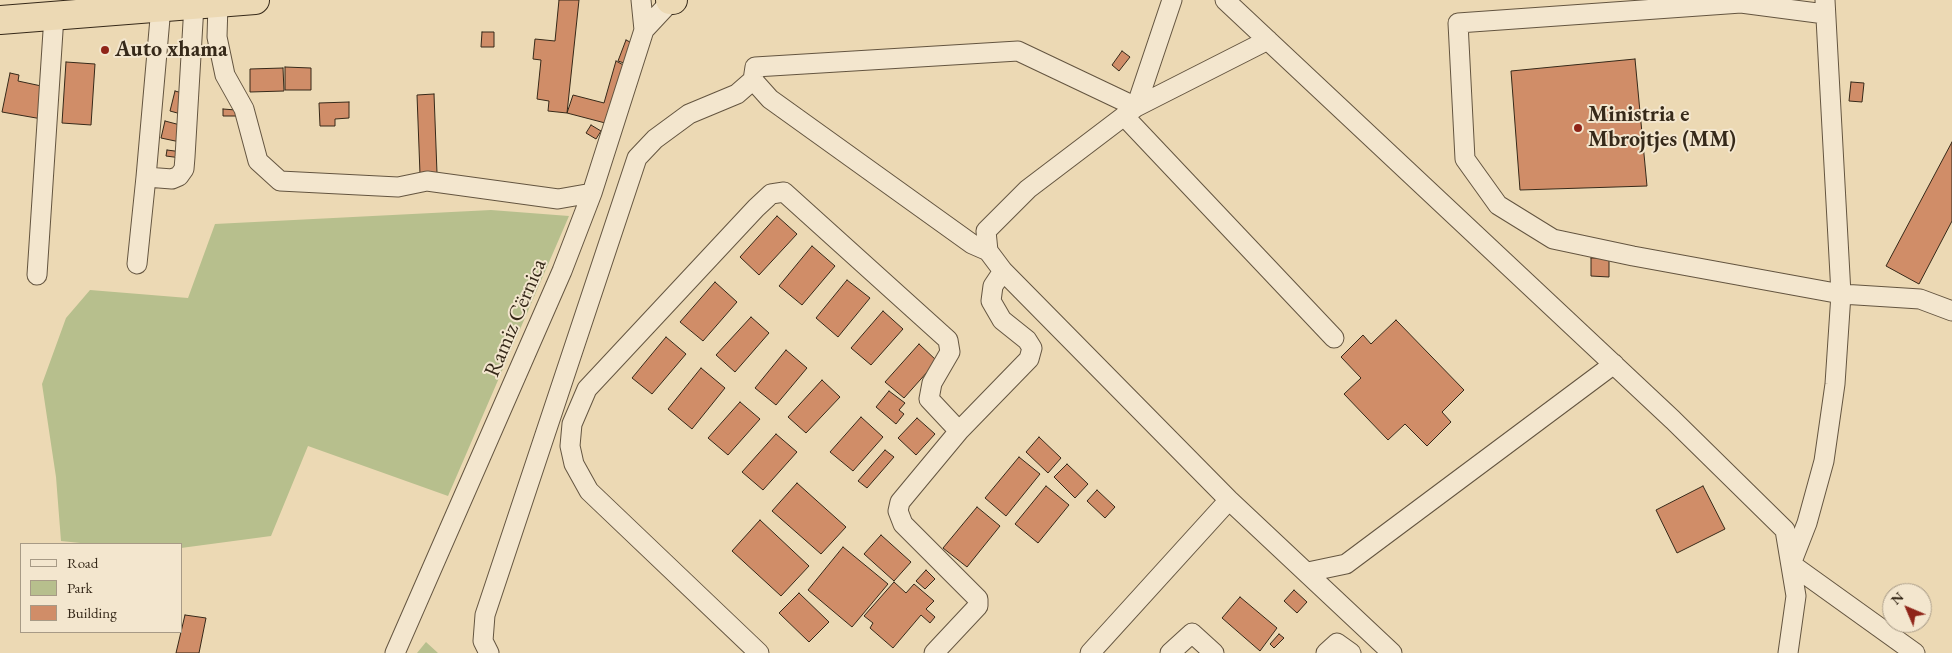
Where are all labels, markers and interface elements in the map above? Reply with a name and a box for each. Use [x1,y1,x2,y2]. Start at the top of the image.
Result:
place label: Auto xhama [115,37,228,63]
marker: Auto xhama [99,44,111,56]
place label: Ministria e Mbrojtjes (MM) [1588,102,1736,154]
marker: Ministria e Mbrojtjes (MM) [1572,122,1584,134]
street label: Ramiz Cërnica [479,255,553,381]
legend [20,543,182,633]
text: Road [67,553,98,572]
text: Park [67,578,93,597]
north arrow [1882,583,1932,633]
text: N [1887,588,1907,608]
text: Building [67,603,117,622]

